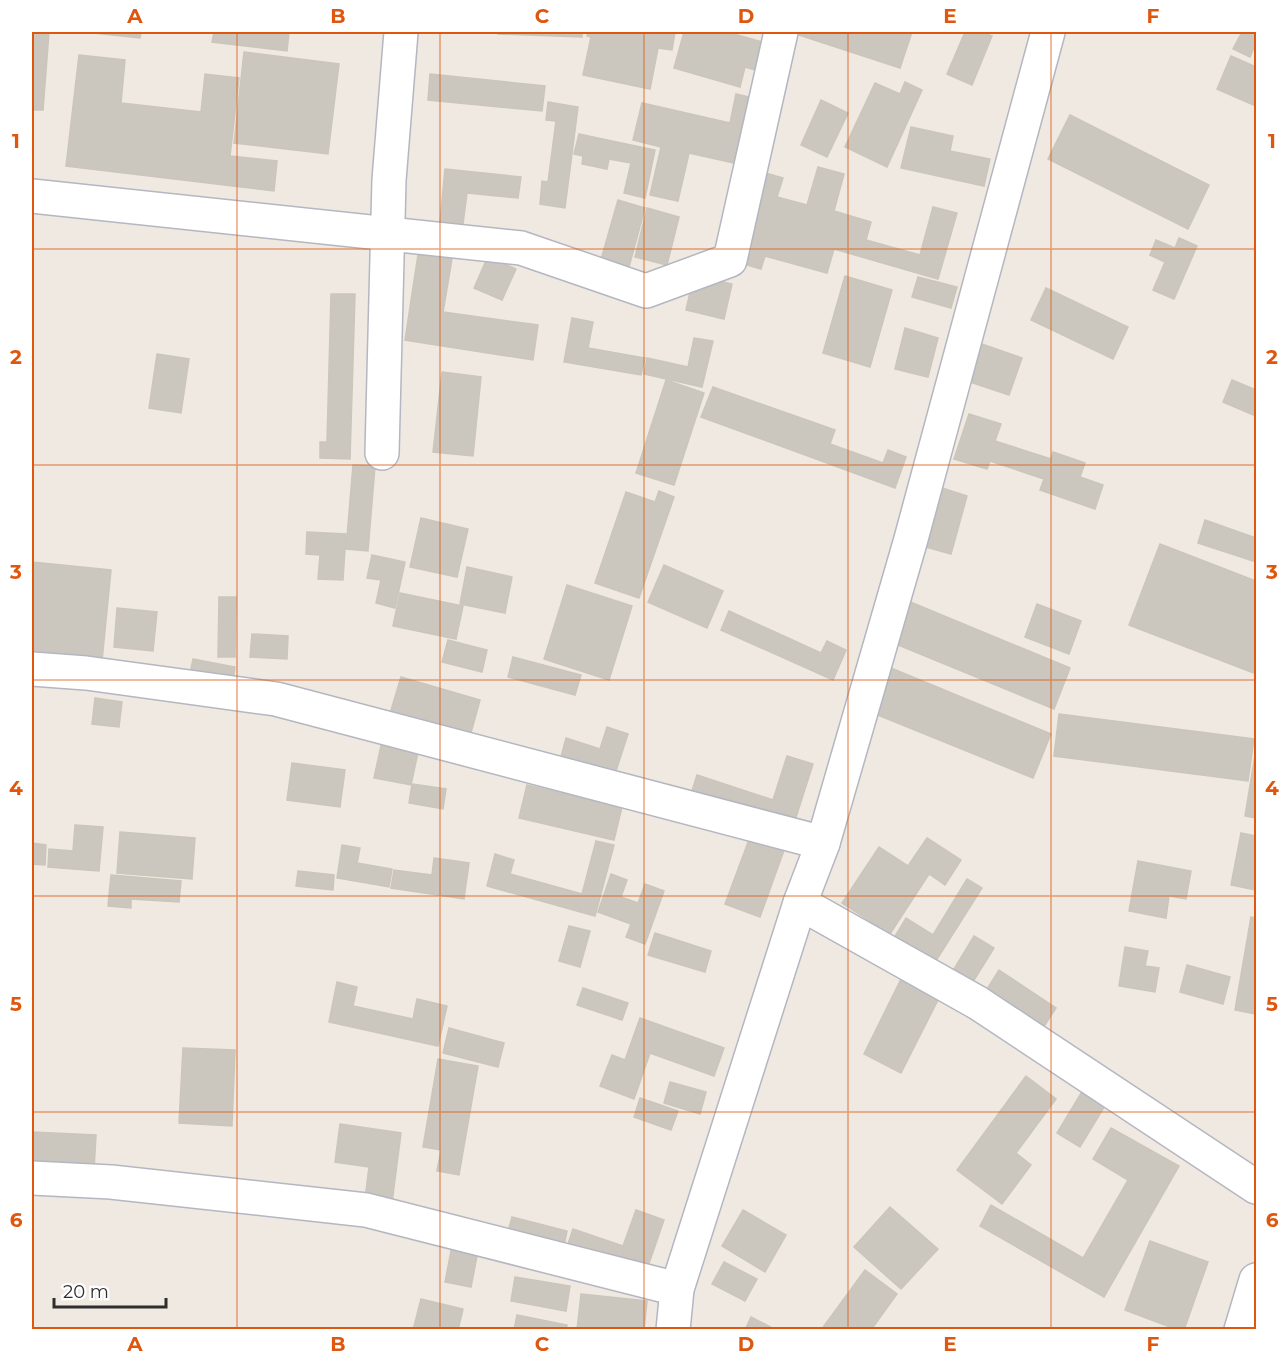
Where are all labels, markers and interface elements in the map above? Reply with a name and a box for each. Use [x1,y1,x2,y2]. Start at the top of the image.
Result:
text: A [126,4,143,28]
text: B [330,4,346,28]
text: C [535,4,550,28]
text: D [738,4,754,28]
text: E [943,4,957,28]
text: F [1147,4,1160,28]
text: 1 [12,129,20,153]
text: 1 [1268,129,1276,153]
text: 2 [10,345,22,369]
text: 2 [1266,345,1278,369]
text: 3 [9,560,22,584]
text: 3 [1265,560,1278,584]
text: 4 [9,776,23,800]
text: 4 [1265,776,1279,800]
text: 5 [10,992,22,1016]
text: 5 [1266,992,1278,1016]
text: 6 [10,1208,23,1232]
text: 6 [1266,1208,1279,1232]
scale bar [54,1271,166,1309]
text: 20 m [63,1281,109,1303]
text: A [126,1332,143,1356]
text: B [330,1332,346,1356]
text: C [535,1332,550,1356]
text: D [738,1332,754,1356]
text: E [943,1332,957,1356]
text: F [1147,1332,1160,1356]

